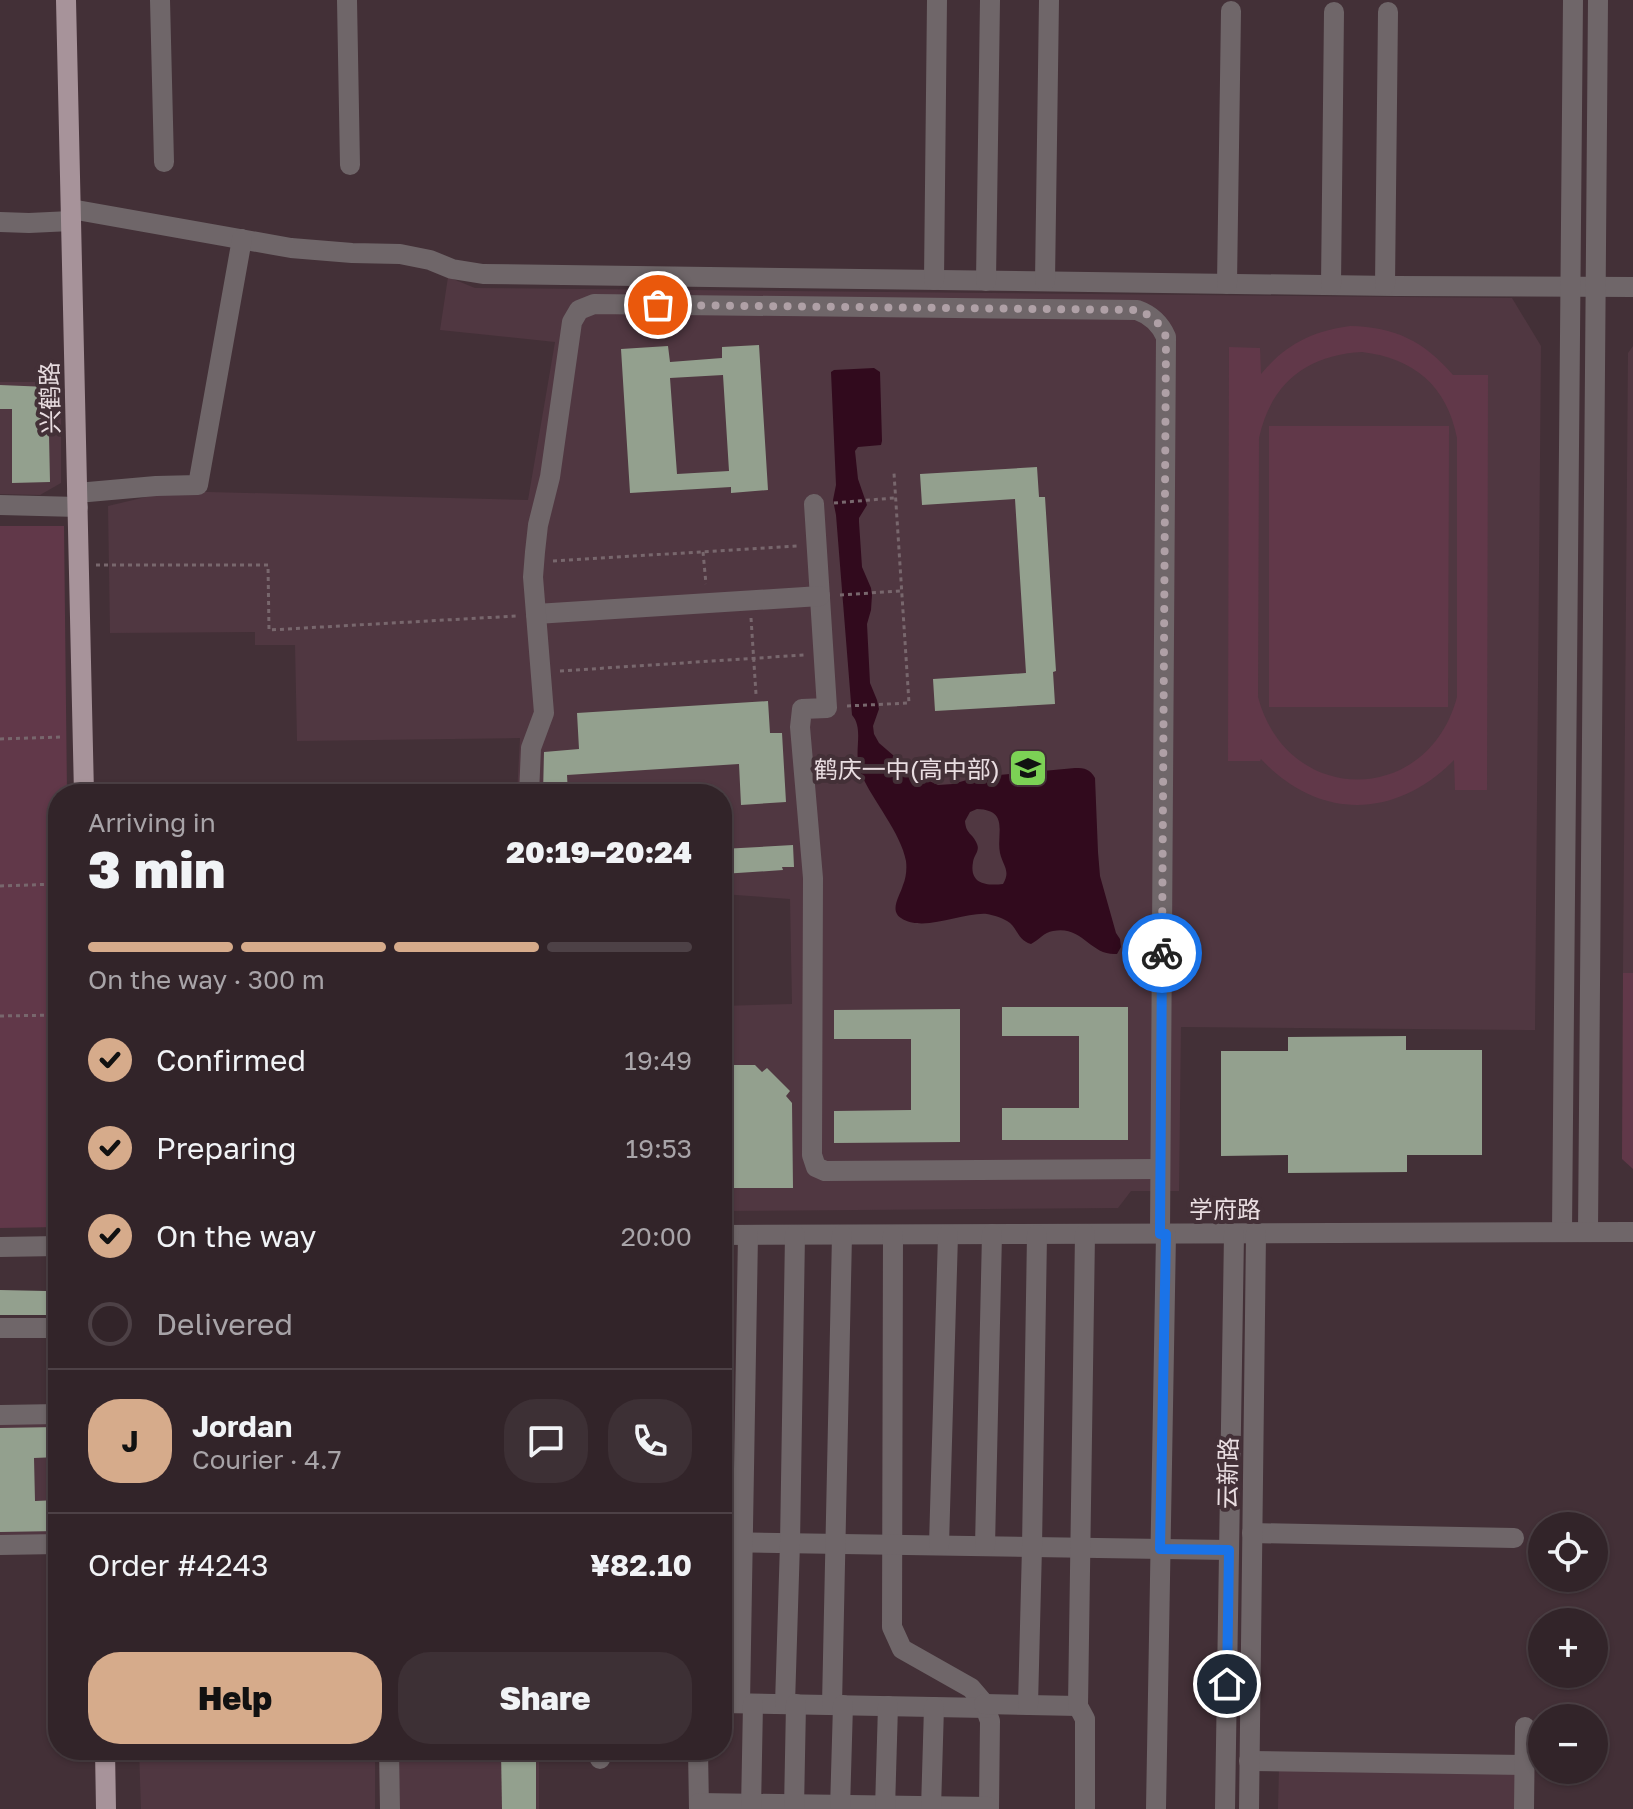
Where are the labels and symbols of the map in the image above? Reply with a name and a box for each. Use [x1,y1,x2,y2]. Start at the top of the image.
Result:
pin [624,271,692,339]
street label: 兴鹤路 [34,362,64,434]
school or university icon: 鹤庆一中(高中部) [1007,747,1049,789]
place label: 鹤庆一中(高中部) [814,754,1000,783]
courier [1122,913,1202,993]
street label: 学府路 [1189,1194,1261,1223]
street label: 云新路 [1212,1437,1242,1509]
pin [1193,1650,1261,1718]

